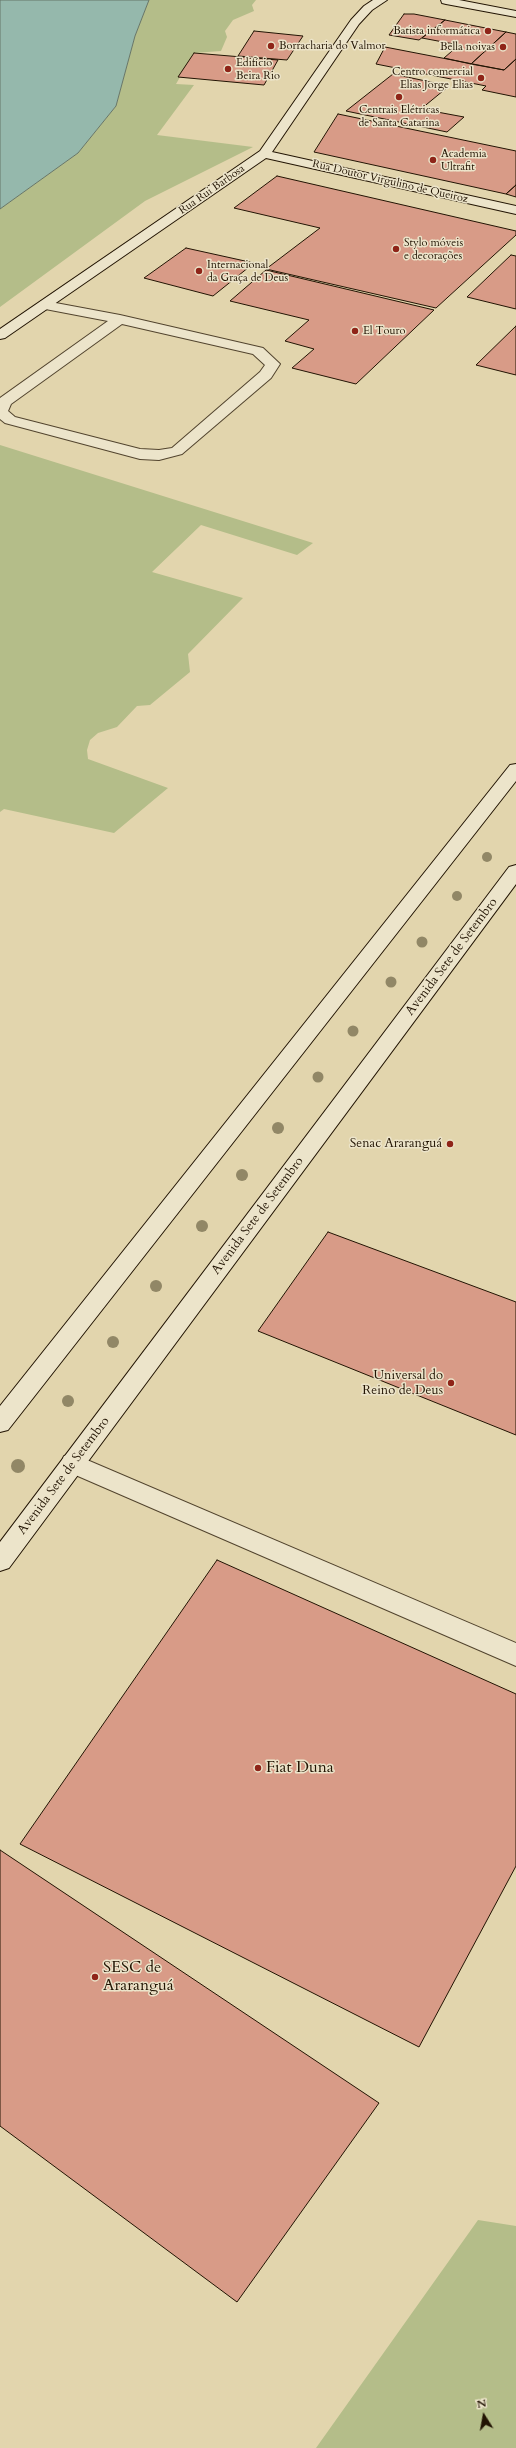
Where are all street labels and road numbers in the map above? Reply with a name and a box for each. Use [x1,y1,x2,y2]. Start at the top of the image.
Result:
street label: Rua Doutor Virgulino de Queiroz [311,158,469,206]
street label: Rua Rui Barbosa [176,162,248,218]
street label: Avenida Sete de Setembro [403,895,501,1019]
street label: Avenida Sete de Setembro [209,1154,307,1278]
street label: Avenida Sete de Setembro [15,1414,113,1538]

